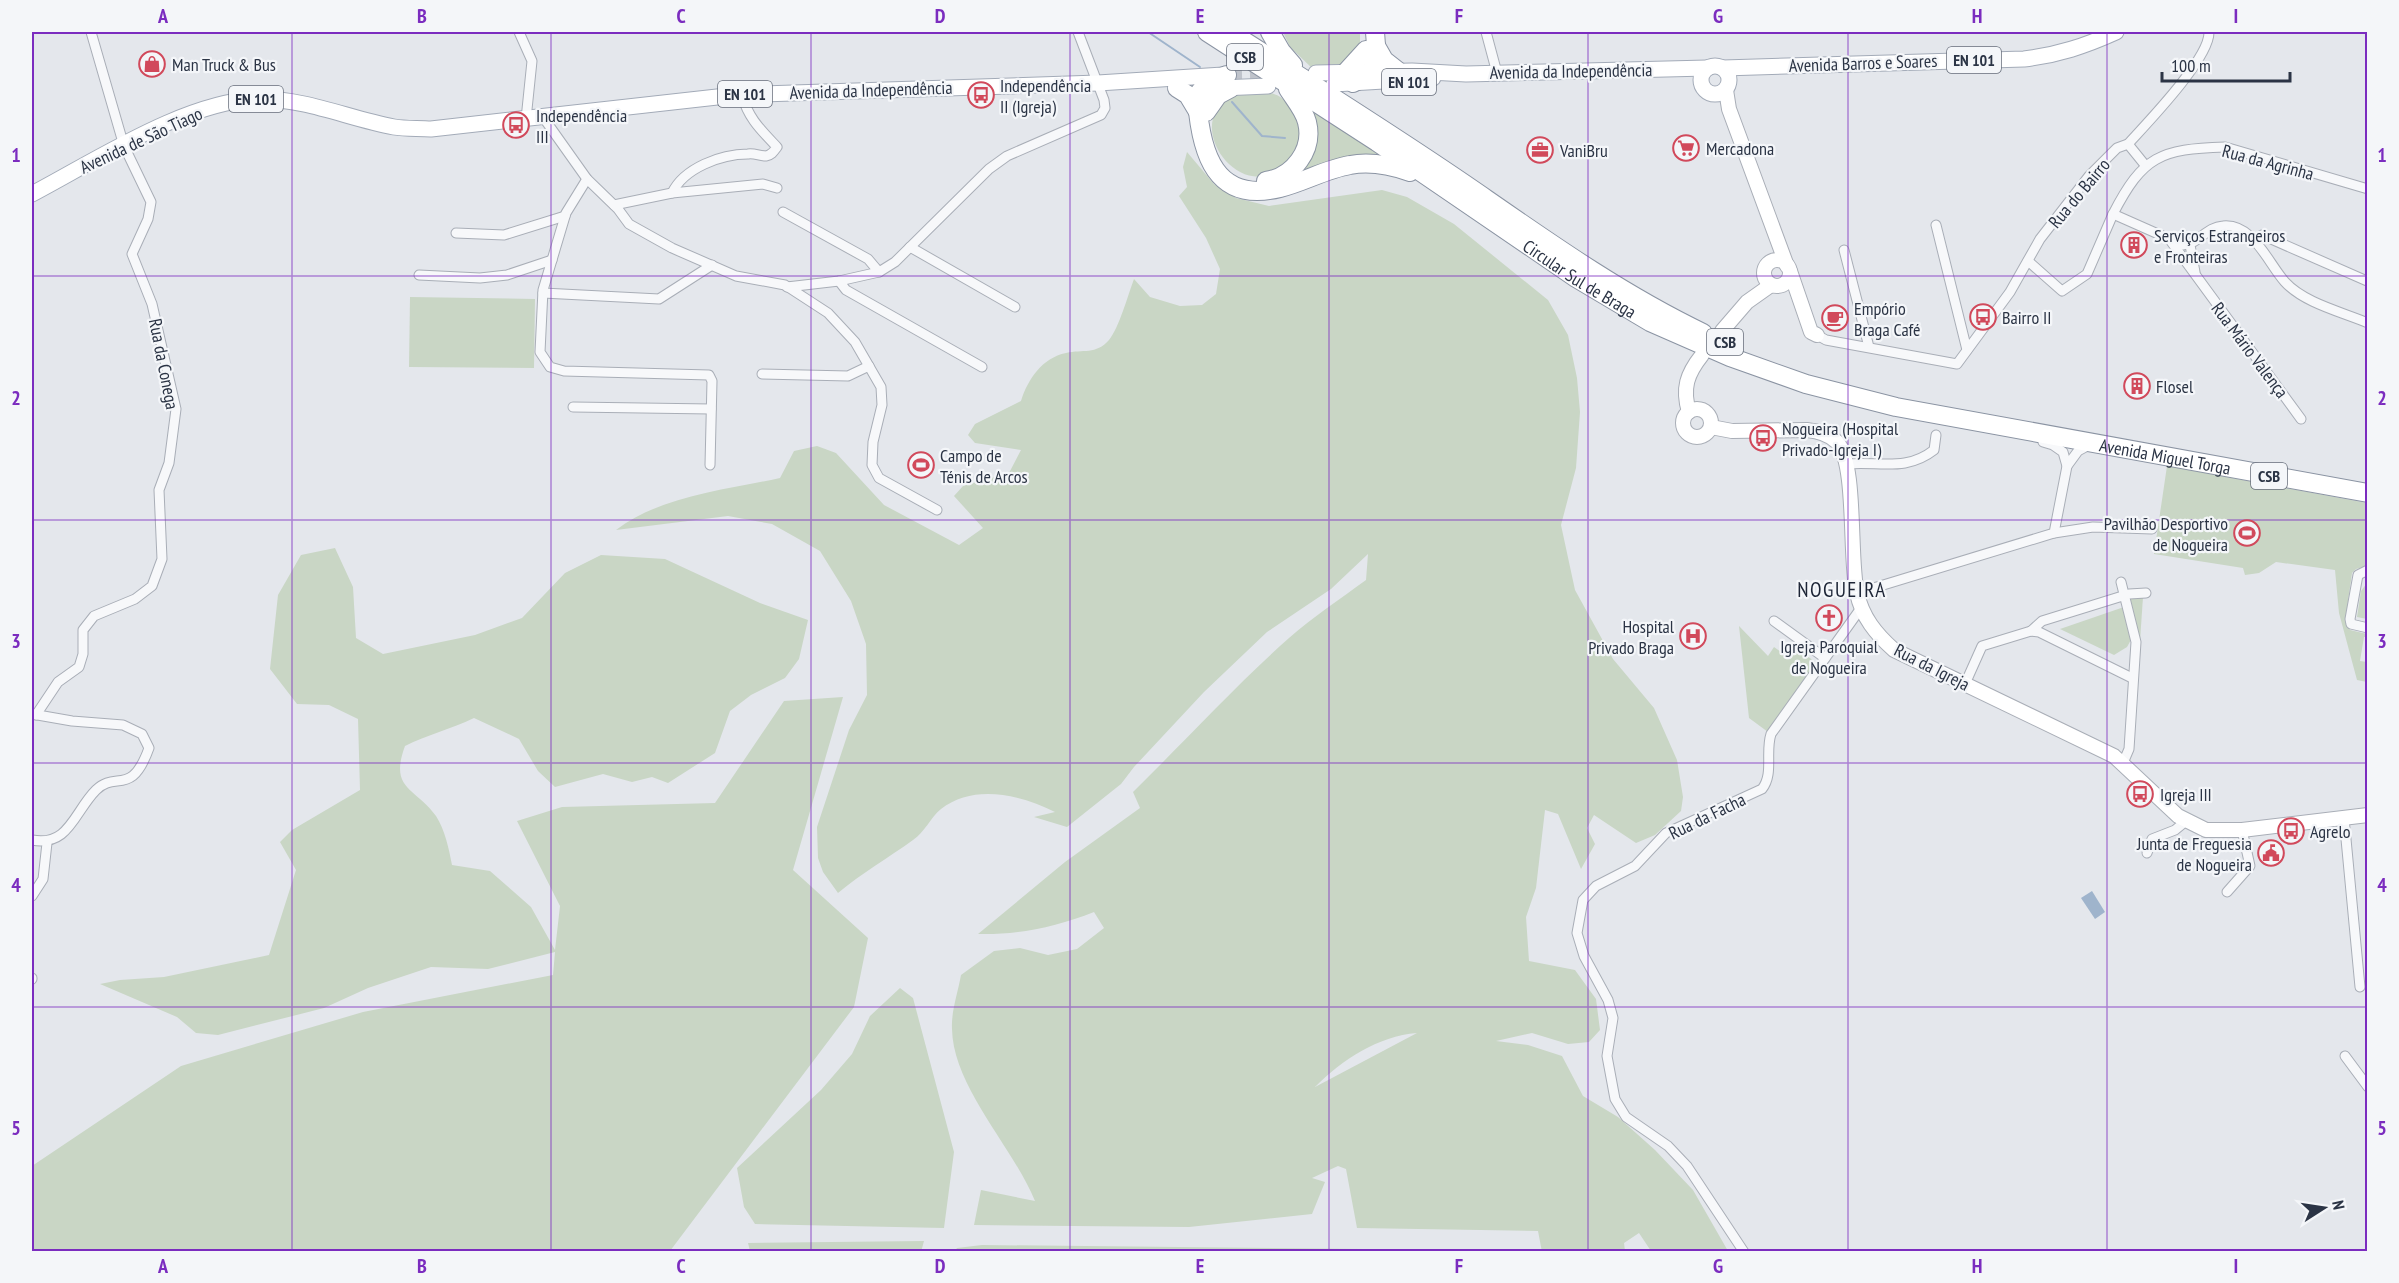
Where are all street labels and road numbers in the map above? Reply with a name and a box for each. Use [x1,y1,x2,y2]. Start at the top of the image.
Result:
road number: CSB [1227,44,1263,70]
road number: EN 101 [1947,47,2001,73]
street label: Avenida Barros e Soares [1788,49,1938,77]
street label: Avenida da Independência [1489,58,1653,84]
road number: EN 101 [1382,69,1436,95]
street label: Avenida da Independência [789,76,953,104]
road number: EN 101 [718,81,772,107]
road number: EN 101 [229,86,283,112]
street label: Avenida de São Tiago [76,101,206,178]
street label: Rua da Agrinha [2220,139,2316,185]
street label: Rua do Bairro [2043,153,2115,233]
street label: Circular Sul de Braga [1519,234,1641,323]
street label: Rua Mário Valença [2206,298,2294,402]
street label: Rua da Conega [144,317,184,411]
road number: CSB [1707,329,1743,355]
street label: Avenida Miguel Torga [2098,433,2233,479]
road number: CSB [2251,463,2287,489]
street label: Rua da Igreja [1890,638,1974,696]
street label: Rua da Facha [1665,788,1749,844]

